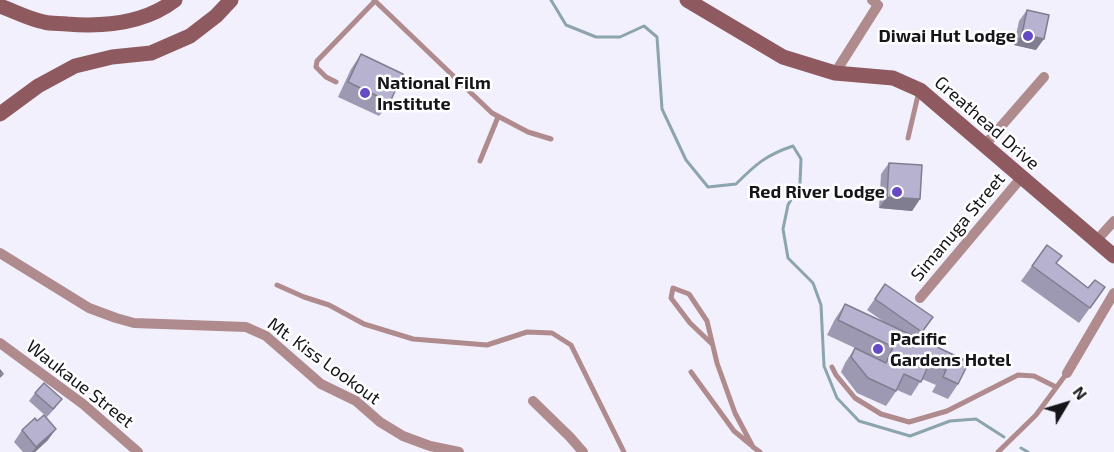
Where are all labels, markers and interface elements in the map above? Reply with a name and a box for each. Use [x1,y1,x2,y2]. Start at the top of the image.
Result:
place label: Diwai Hut Lodge [879,25,1016,47]
marker: Diwai Hut Lodge [1021,29,1035,43]
place label: National Film Institute [377,72,491,115]
street label: Greathead Drive [930,72,1044,174]
marker: National Film Institute [358,86,372,100]
street label: Simanuga Street [906,168,1010,286]
place label: Red River Lodge [749,181,885,203]
marker: Red River Lodge [890,185,904,199]
street label: Mt. Kiss Lookout [263,313,385,409]
place label: Pacific Gardens Hotel [890,328,1011,370]
street label: Waukaue Street [22,335,138,433]
marker: Pacific Gardens Hotel [871,342,885,356]
north arrow [1036,374,1096,434]
text: N [1070,382,1092,403]

